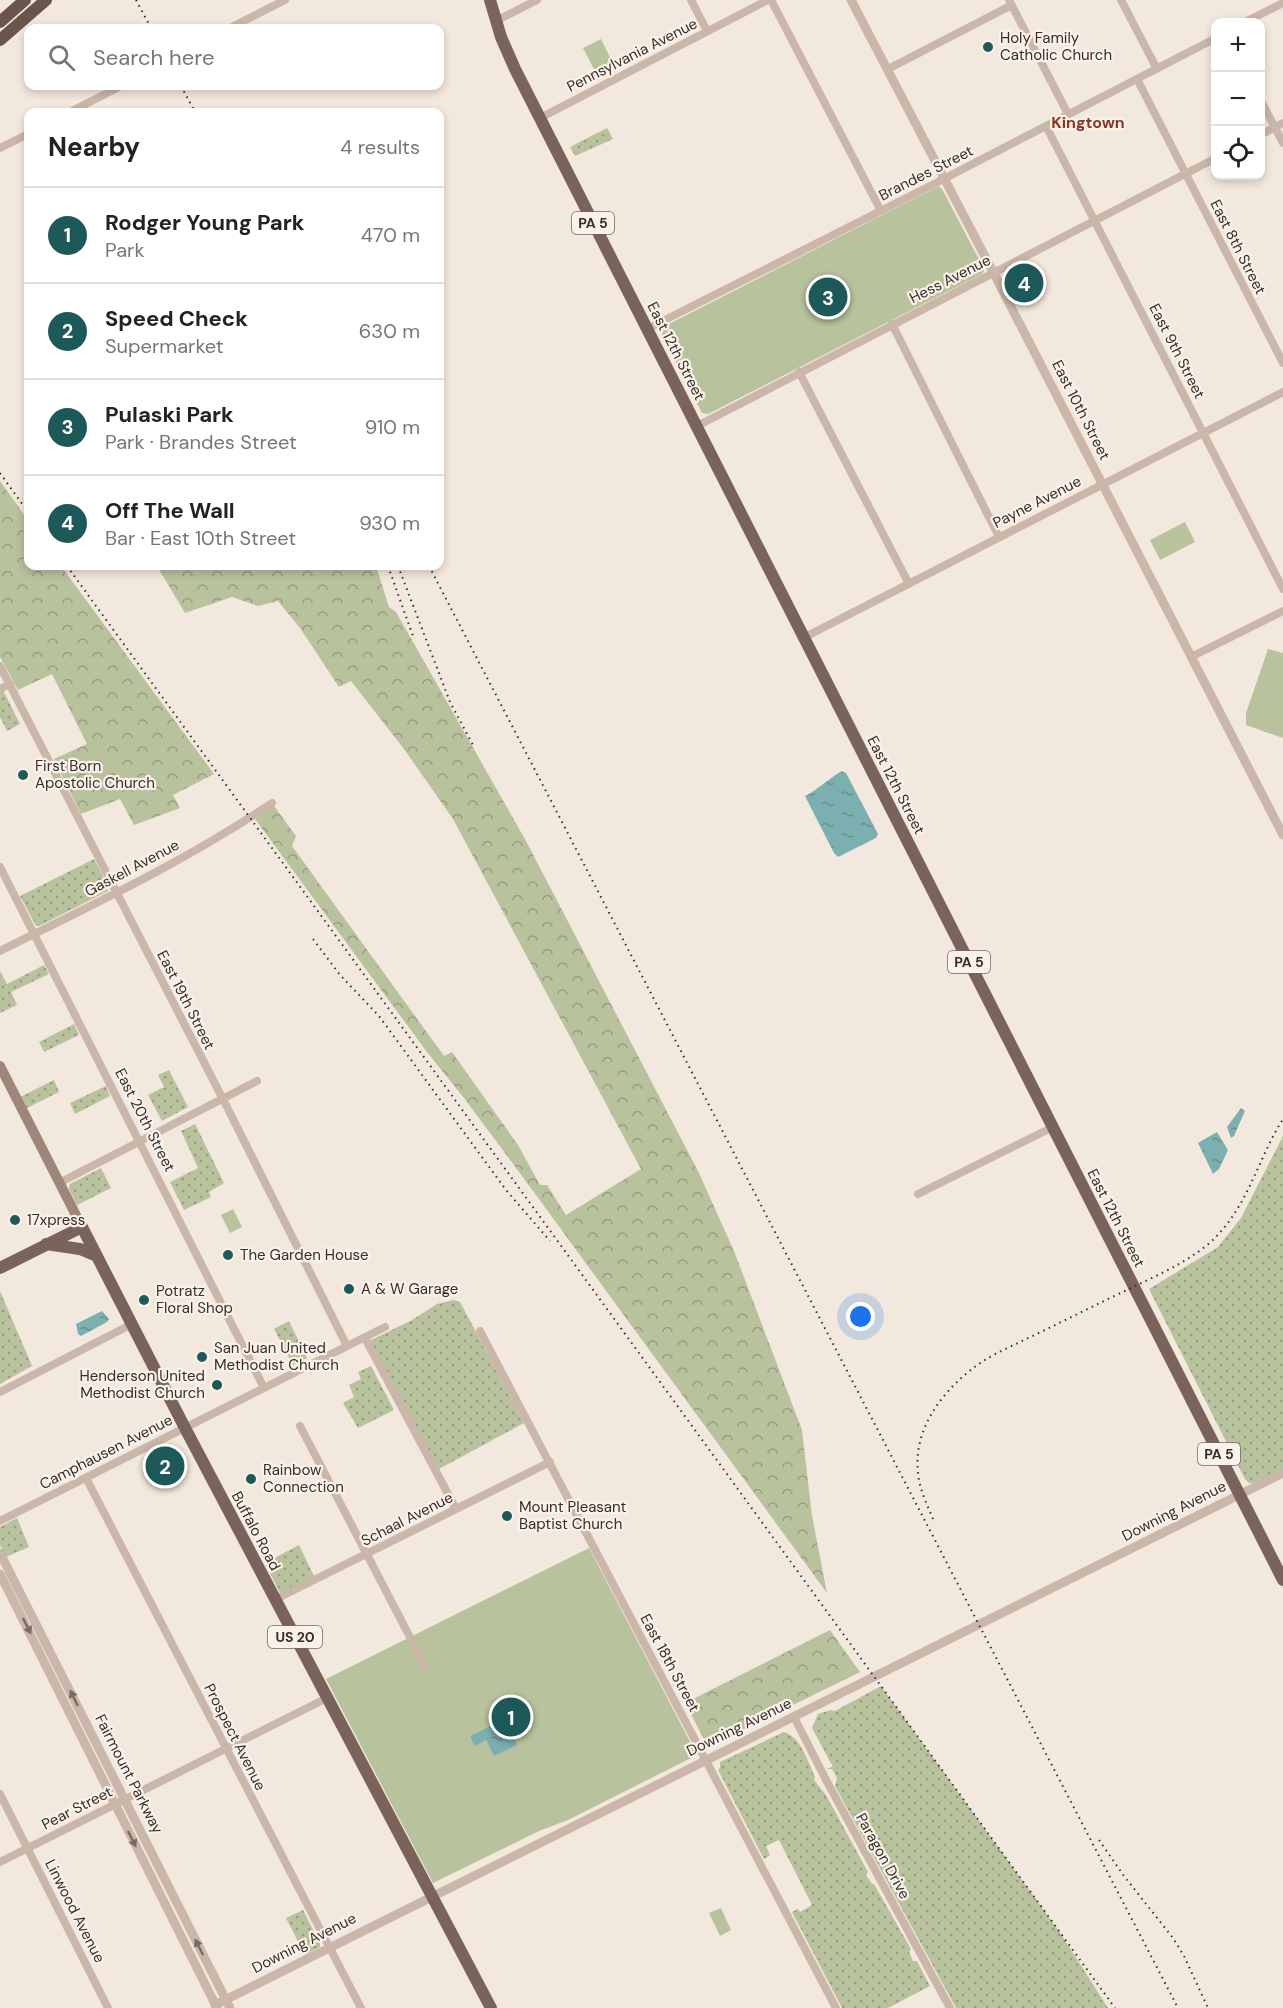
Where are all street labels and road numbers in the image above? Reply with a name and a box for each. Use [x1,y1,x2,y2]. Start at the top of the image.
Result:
street label: Pennsylvania Avenue [563,13,701,97]
street label: Brandes Street [875,141,977,205]
street label: East 8th Street [1206,196,1271,298]
road number: PA 5 [572,212,614,234]
street label: Hess Avenue [906,250,994,308]
street label: East 12th Street [643,298,709,404]
street label: East 9th Street [1144,300,1210,402]
street label: East 10th Street [1047,357,1115,463]
street label: Payne Avenue [989,471,1085,533]
street label: East 12th Street [863,732,929,838]
street label: Gaskell Avenue [81,835,183,901]
street label: East 19th Street [152,947,220,1053]
road number: PA 5 [948,951,990,973]
street label: East 20th Street [110,1065,180,1175]
street label: East 12th Street [1083,1165,1149,1271]
street label: Camphausen Avenue [36,1410,176,1494]
road number: PA 5 [1198,1443,1240,1465]
street label: Downing Avenue [1118,1476,1230,1546]
street label: Schaal Avenue [358,1487,456,1551]
street label: Buffalo Road [227,1488,285,1574]
street label: East 18th Street [636,1610,704,1716]
road number: US 20 [268,1626,322,1648]
street label: Prospect Avenue [199,1680,271,1794]
street label: Downing Avenue [683,1693,795,1761]
street label: Fairmount Parkway [90,1711,168,1838]
street label: Pear Street [38,1782,116,1834]
street label: Paragon Drive [851,1809,915,1903]
street label: Linwood Avenue [40,1856,110,1966]
street label: Downing Avenue [248,1908,360,1978]

